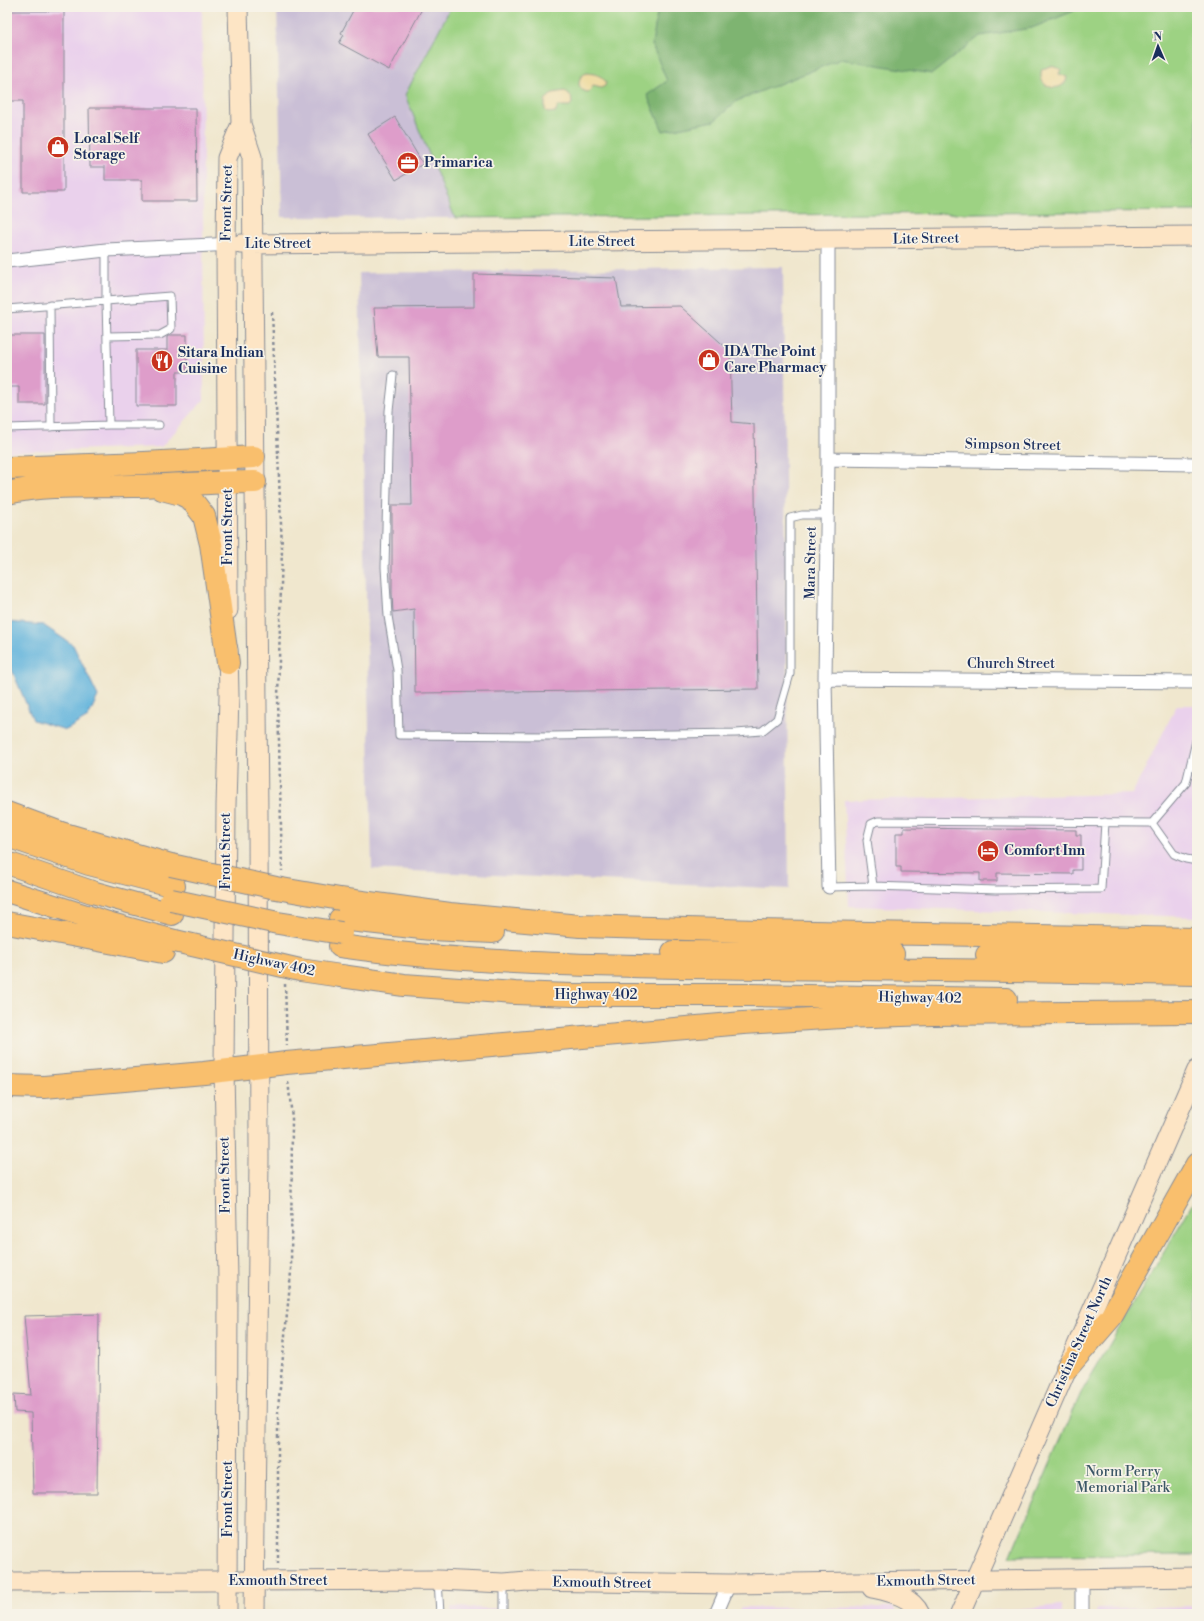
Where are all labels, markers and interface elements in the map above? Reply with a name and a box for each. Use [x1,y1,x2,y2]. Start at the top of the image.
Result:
north arrow [1138,26,1178,66]
text: N [1153,30,1163,44]
place label: Local Self Storage [74,130,141,164]
shop icon: Local Self Storage [45,134,71,160]
office icon: Primarica [395,150,421,176]
place label: Primarica [424,154,493,172]
street label: Front Street [217,164,237,242]
street label: Lite Street [893,229,959,249]
street label: Lite Street [569,233,635,251]
street label: Lite Street [245,235,311,253]
place label: IDA The Point Care Pharmacy [724,343,827,377]
place label: Sitara Indian Cuisine [178,344,264,378]
shop icon: IDA The Point Care Pharmacy [696,347,722,373]
restaurant icon: Sitara Indian Cuisine [149,348,175,374]
street label: Simpson Street [965,435,1061,455]
street label: Front Street [219,488,237,566]
street label: Mara Street [801,526,821,600]
street label: Church Street [967,655,1055,673]
street label: Front Street [217,812,235,890]
hotel icon: Comfort Inn [975,838,1001,864]
place label: Comfort Inn [1004,842,1086,860]
street label: Highway 402 [231,946,317,980]
street label: Highway 402 [554,986,638,1004]
street label: Highway 402 [878,988,962,1008]
street label: Front Street [215,1136,235,1214]
street label: Christina Street North [1042,1273,1116,1411]
street label: Front Street [219,1460,237,1538]
park label: Norm Perry Memorial Park [1076,1463,1171,1497]
street label: Exmouth Street [876,1571,976,1591]
street label: Exmouth Street [228,1572,328,1590]
street label: Exmouth Street [552,1573,652,1593]

